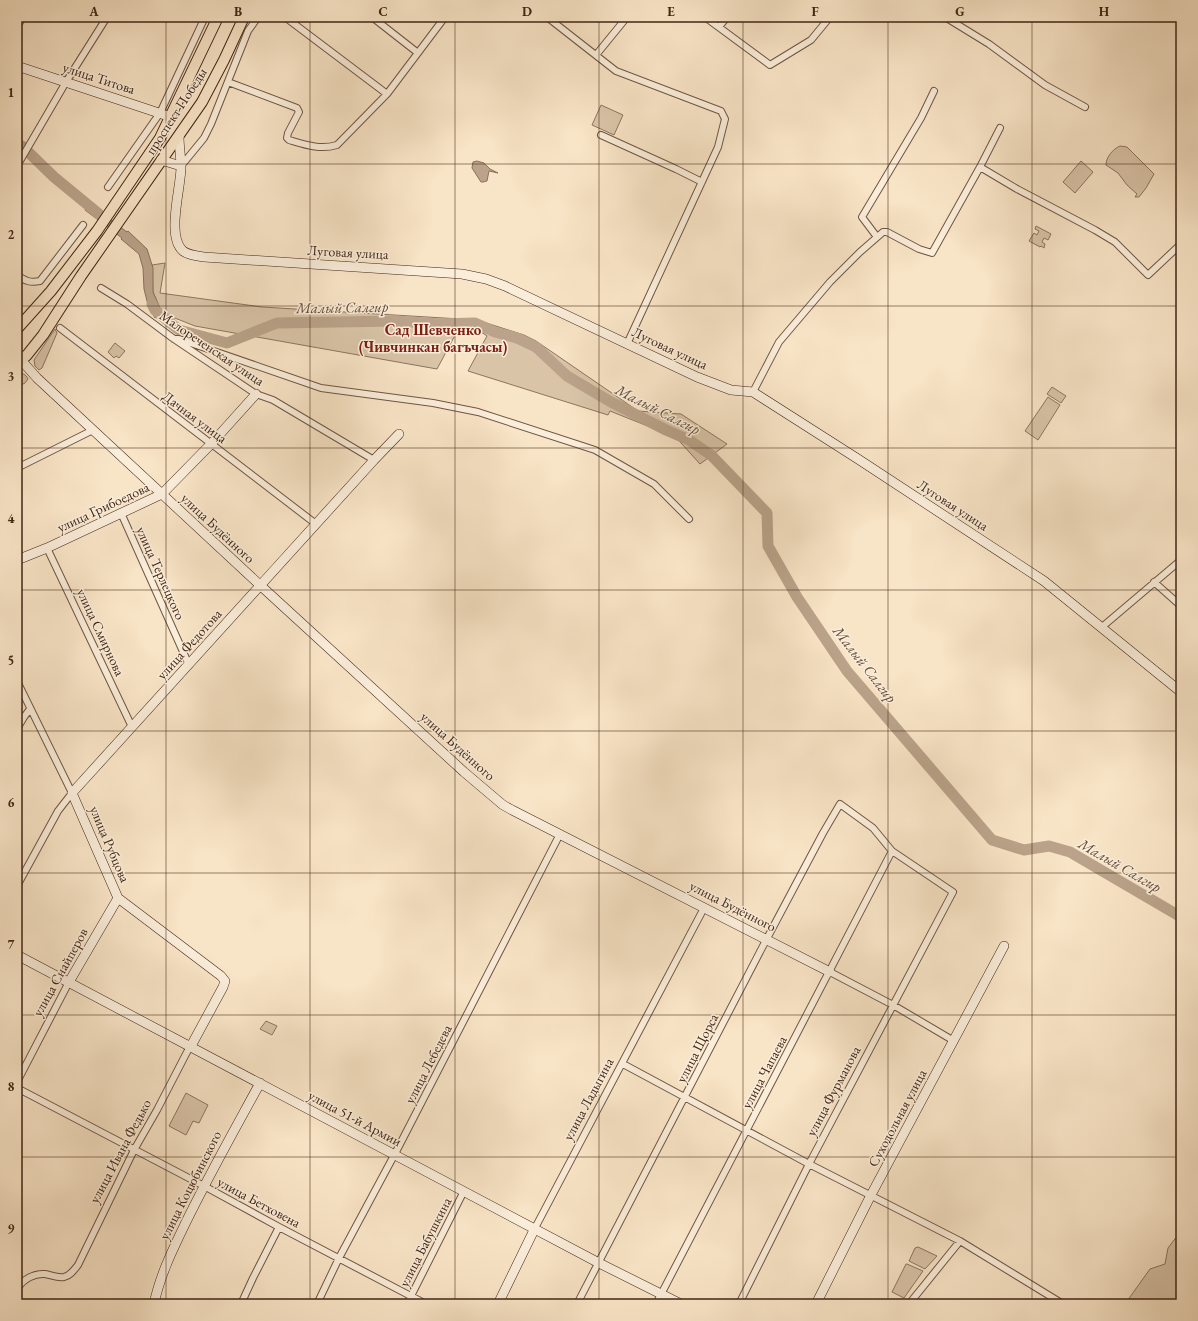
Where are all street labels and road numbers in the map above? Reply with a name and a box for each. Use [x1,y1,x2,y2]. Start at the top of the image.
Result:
street label: улица Титова [61,58,138,98]
street label: проспект Победы [141,64,211,158]
street label: Луговая улица [307,241,389,263]
street label: Малореченская улица [156,306,268,390]
street label: Луговая улица [629,323,711,373]
street label: Дачная улица [159,387,231,447]
street label: Луговая улица [914,475,992,535]
street label: улица Грибоедова [54,478,152,536]
street label: улица Будённого [177,489,259,567]
street label: улица Терлецкого [132,523,190,623]
street label: улица Смирнова [73,585,129,679]
street label: улица Федотова [152,605,226,683]
street label: улица Будённого [417,708,499,784]
street label: улица Рубцова [86,803,134,885]
street label: улица Будённого [687,876,779,936]
street label: улица Снайперов [28,925,92,1019]
street label: улица Щорса [672,1010,722,1086]
street label: улица Лебедева [400,1021,456,1107]
street label: улица Чапаева [737,1032,791,1112]
street label: улица Фурманова [802,1042,864,1139]
street label: улица Ладыгина [559,1054,618,1143]
street label: Суходольная улица [864,1066,931,1170]
street label: улица 51-й Армии [305,1086,405,1150]
street label: улица Ивана Федько [85,1096,155,1206]
street label: улица Коцюбинского [155,1127,225,1242]
street label: улица Бетховена [214,1173,304,1232]
street label: улица Бабушкина [395,1194,455,1290]

